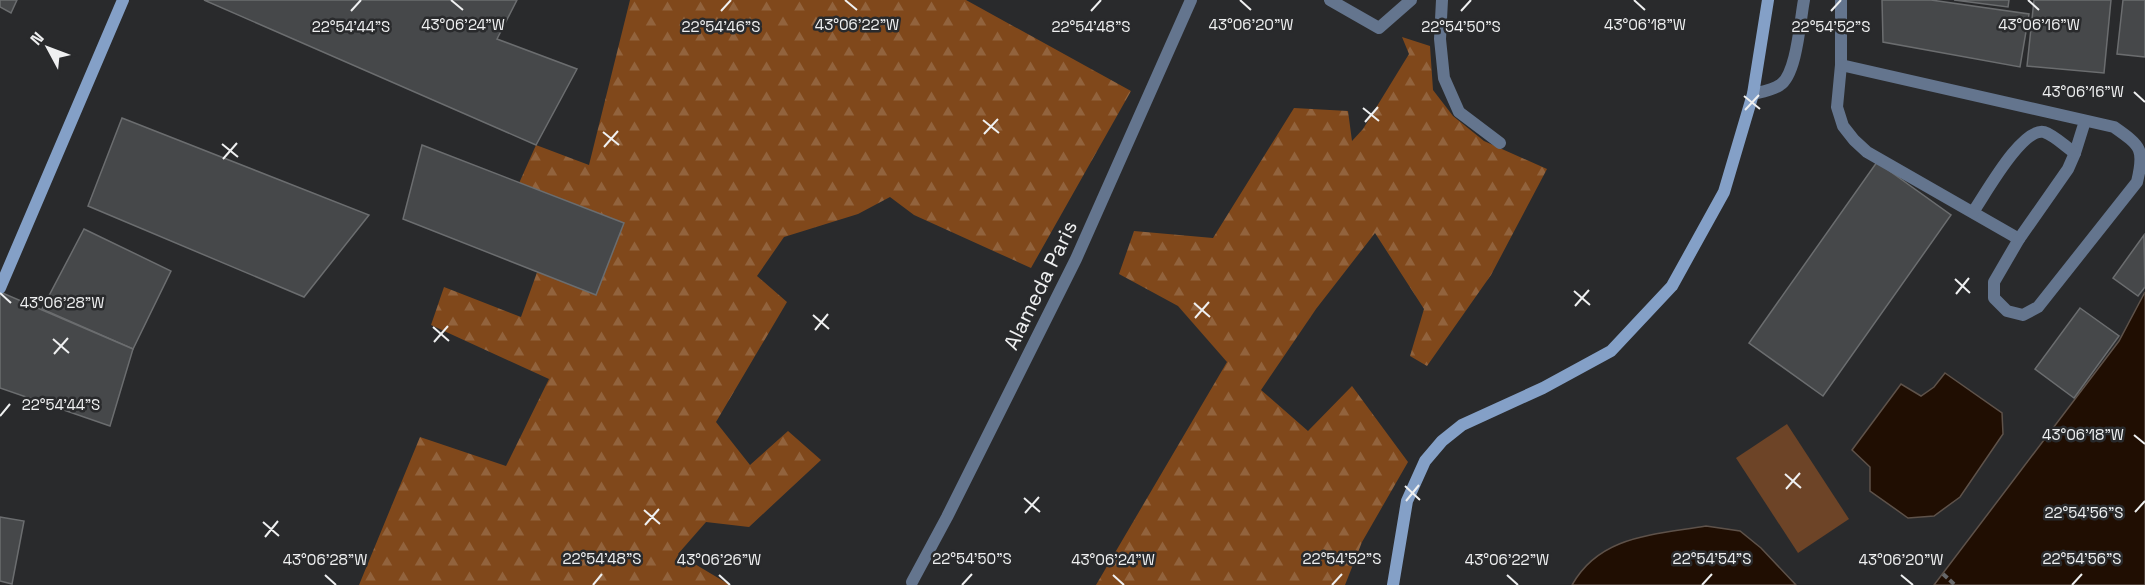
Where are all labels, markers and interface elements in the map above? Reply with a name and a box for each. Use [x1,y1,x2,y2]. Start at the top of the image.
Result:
text: 43°06'24"W [421,15,505,34]
text: 43°06'22"W [815,15,899,34]
text: 43°06'20"W [1209,15,1293,34]
text: 43°06'18"W [1604,15,1686,34]
text: 43°06'16"W [1998,15,2080,34]
text: 22°54'44"S [312,17,390,36]
text: 22°54'46"S [682,17,760,36]
text: 22°54'48"S [1051,17,1131,36]
text: 22°54'50"S [1421,17,1501,36]
text: 22°54'52"S [1792,17,1870,36]
north arrow [18,18,78,78]
text: N [26,28,49,49]
text: 43°06'16"W [2042,82,2124,101]
street label: Alameda Paris [997,216,1083,354]
text: 43°06'28"W [20,293,104,312]
text: 22°54'44"S [22,395,100,414]
text: 43°06'18"W [2042,425,2124,444]
text: 22°54'56"S [2044,503,2124,522]
text: 22°54'48"S [562,549,642,568]
text: 22°54'50"S [932,549,1012,568]
text: 22°54'52"S [1303,549,1381,568]
text: 22°54'54"S [1673,549,1751,568]
text: 22°54'56"S [2042,549,2122,568]
text: 43°06'28"W [283,550,367,569]
text: 43°06'26"W [677,550,761,569]
text: 43°06'24"W [1071,550,1155,569]
text: 43°06'22"W [1465,550,1549,569]
text: 43°06'20"W [1859,550,1943,569]

